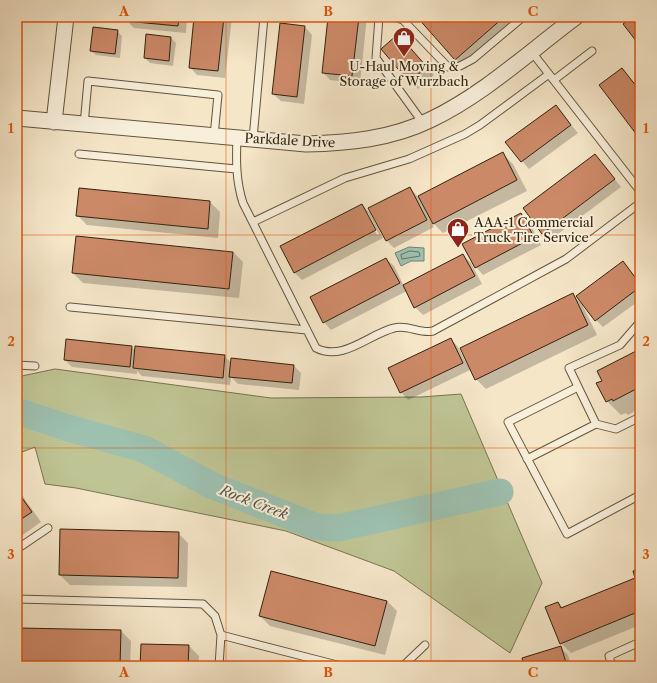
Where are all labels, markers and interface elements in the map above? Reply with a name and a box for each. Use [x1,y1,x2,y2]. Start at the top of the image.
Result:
text: A [118,3,130,19]
text: B [323,3,333,19]
text: C [528,3,538,19]
shop icon: U-Haul Moving & Storage of Wurzbach [391,25,417,58]
place label: U-Haul Moving & Storage of Wurzbach [339,58,469,89]
text: 1 [8,120,14,136]
text: 1 [643,120,649,136]
street label: Parkdale Drive [244,130,336,150]
place label: AAA-1 Commercial Truck Tire Service [473,214,594,245]
shop icon: AAA-1 Commercial Truck Tire Service [445,216,471,249]
text: 2 [7,333,15,349]
text: 2 [642,333,650,349]
water label: Rock Creek [217,480,291,523]
text: 3 [7,546,15,562]
text: 3 [642,546,650,562]
text: A [118,664,130,680]
text: B [323,664,333,680]
text: C [528,664,538,680]

